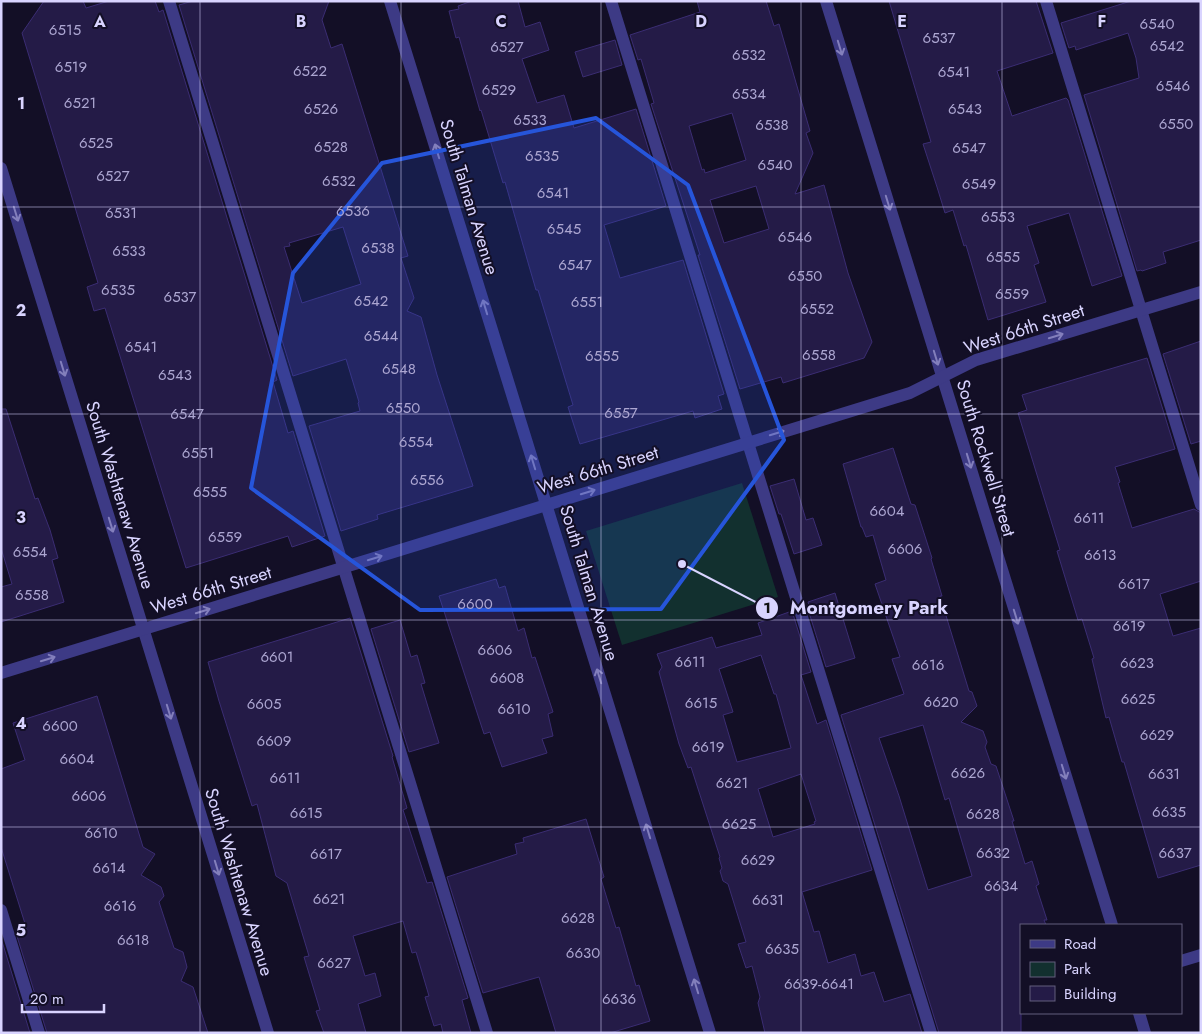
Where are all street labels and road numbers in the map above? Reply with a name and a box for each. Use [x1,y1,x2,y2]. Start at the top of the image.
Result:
street label: South Talman Avenue [433,116,505,278]
street label: West 66th Street [960,297,1088,361]
street label: South Rockwell Street [950,376,1022,540]
street label: South Washtenaw Avenue [79,398,161,592]
street label: West 66th Street [534,439,662,501]
street label: South Talman Avenue [553,502,625,664]
street label: West 66th Street [147,559,275,621]
street label: South Washtenaw Avenue [198,785,280,979]

